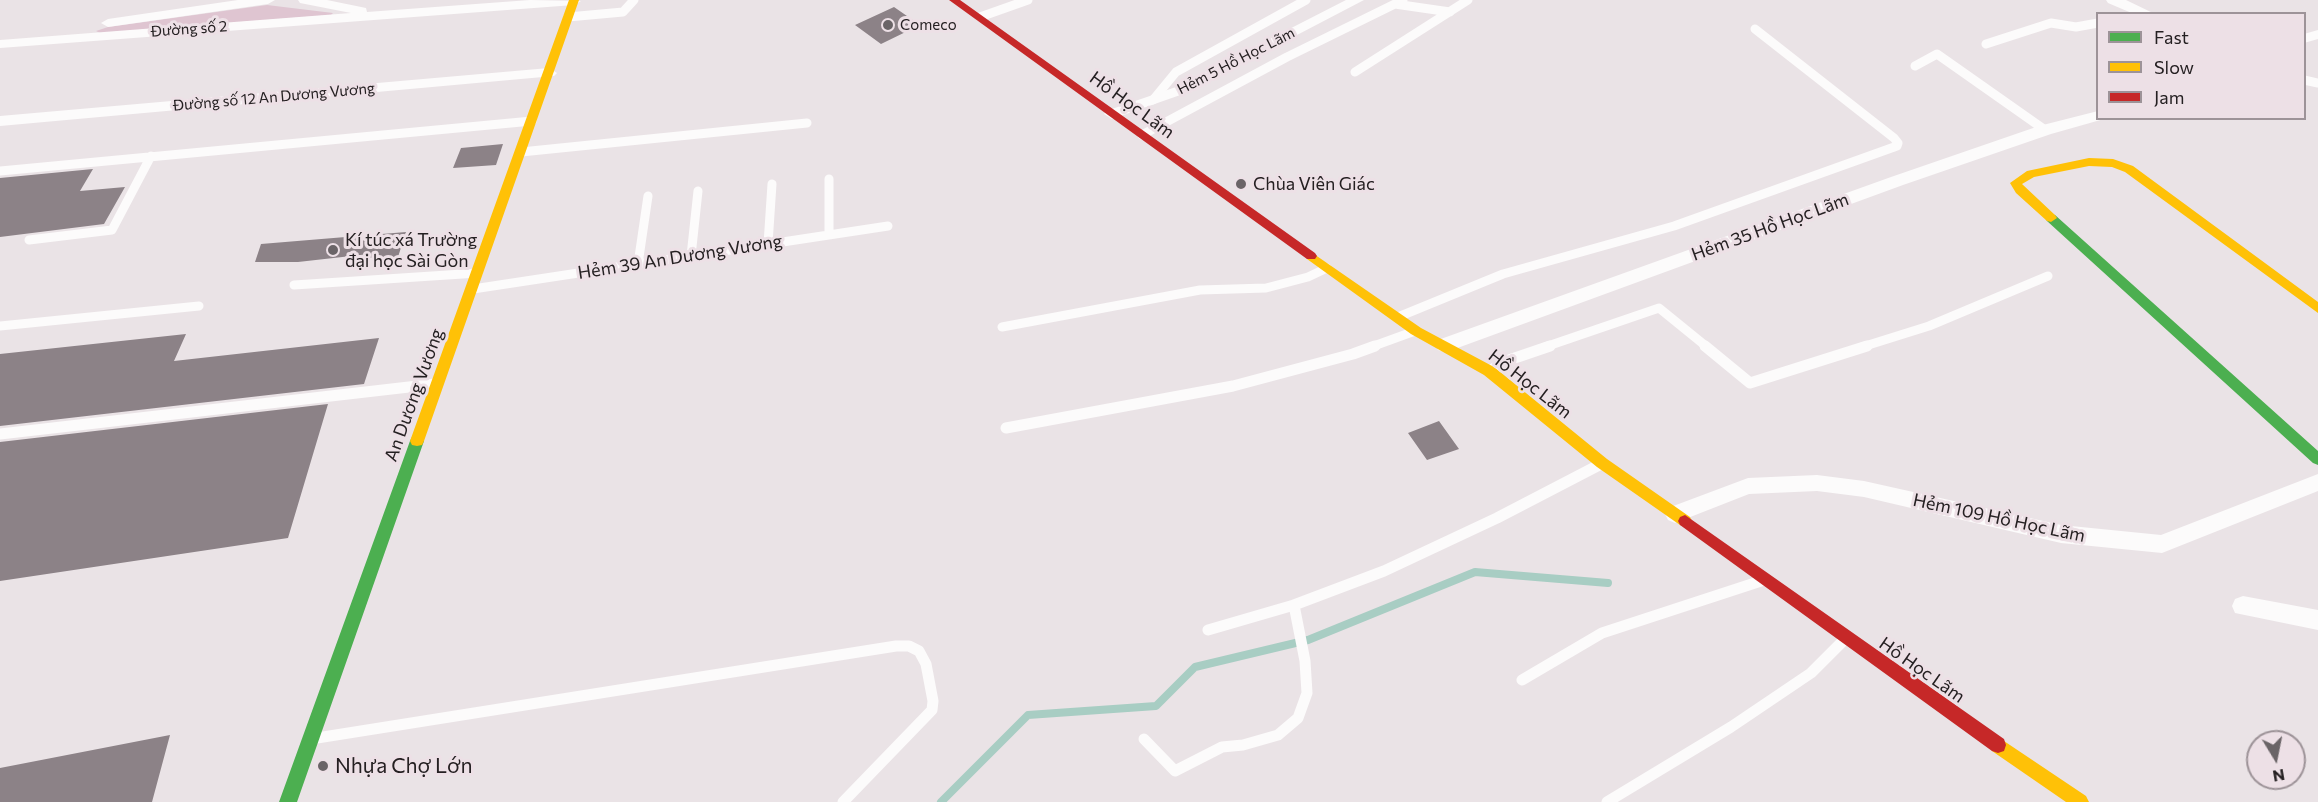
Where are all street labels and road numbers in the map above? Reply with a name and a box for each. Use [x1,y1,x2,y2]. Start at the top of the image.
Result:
street label: Đường số 2 [150,17,228,41]
street label: Hẻm 5 Hồ Học Lãm [1174,24,1298,98]
street label: Hồ Học Lãm [1085,67,1179,143]
street label: Đường số 12 An Dương Vương [172,79,376,115]
street label: Hẻm 35 Hồ Học Lãm [1688,188,1852,266]
street label: Hẻm 39 An Dương Vương [576,230,784,284]
street label: An Dương Vương [380,326,448,464]
street label: Hồ Học Lãm [1484,345,1576,423]
street label: Hẻm 109 Hồ Học Lãm [1911,489,2087,547]
street label: Hồ Học Lãm [1875,633,1969,707]

